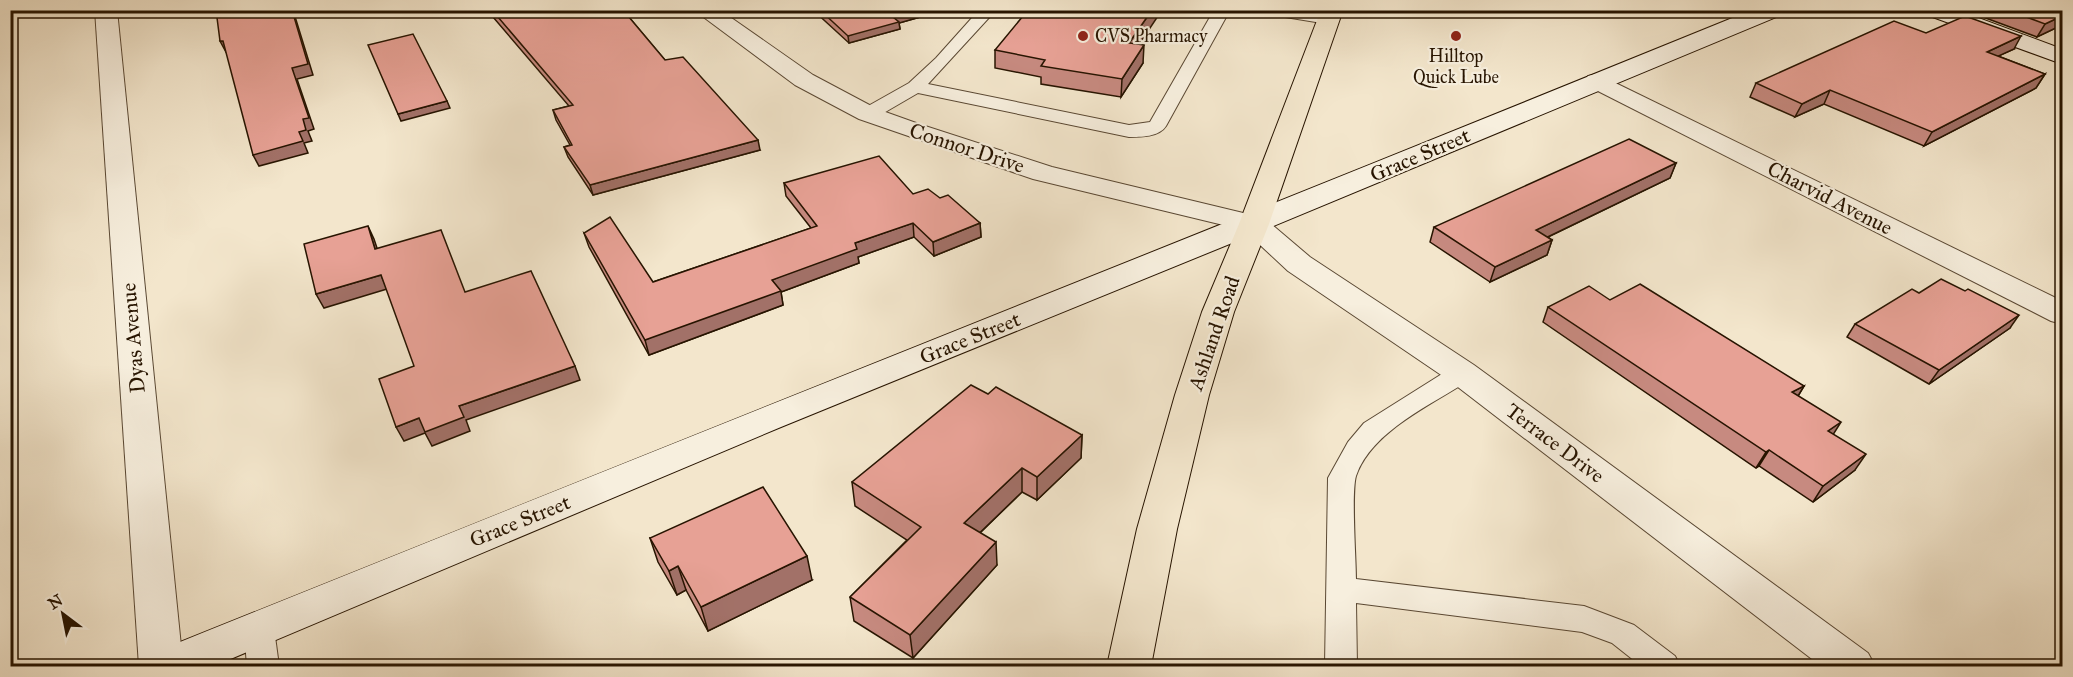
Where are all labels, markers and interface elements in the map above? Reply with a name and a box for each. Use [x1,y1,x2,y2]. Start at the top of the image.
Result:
place label: CVS Pharmacy [1095,25,1208,47]
marker: CVS Pharmacy [1076,29,1090,43]
marker: Hilltop Quick Lube [1449,29,1463,43]
place label: Hilltop Quick Lube [1413,45,1499,88]
street label: Connor Drive [906,117,1028,179]
street label: Grace Street [1366,122,1475,188]
street label: Charvid Avenue [1763,155,1897,241]
street label: Ashland Road [1182,272,1246,395]
street label: Dyas Avenue [115,282,151,394]
street label: Grace Street [916,306,1025,370]
street label: Terrace Drive [1501,397,1610,489]
street label: Grace Street [466,489,575,553]
north arrow [33,584,93,644]
text: N [45,590,66,613]

